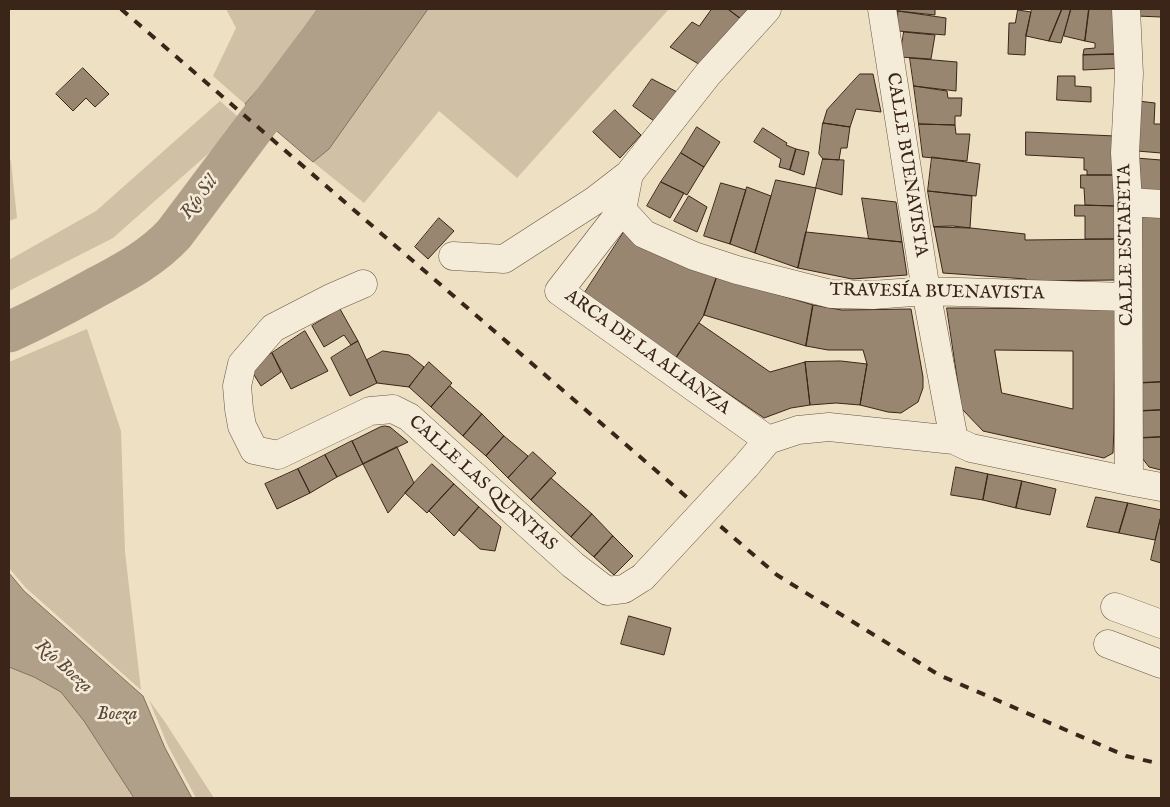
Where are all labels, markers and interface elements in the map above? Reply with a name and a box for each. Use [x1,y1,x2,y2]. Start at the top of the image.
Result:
street label: CALLE BUENAVISTA [881,71,931,259]
street label: CALLE ESTAFETA [1115,164,1139,326]
water label: Río Sil [176,172,224,224]
street label: TRAVESÍA BUENAVISTA [829,280,1045,306]
street label: ARCA DE LA ALIANZA [560,286,734,420]
street label: CALLE LAS QUINTAS [403,412,561,556]
water label: Río Boeza [30,635,96,699]
water label: Boeza [97,704,137,726]

